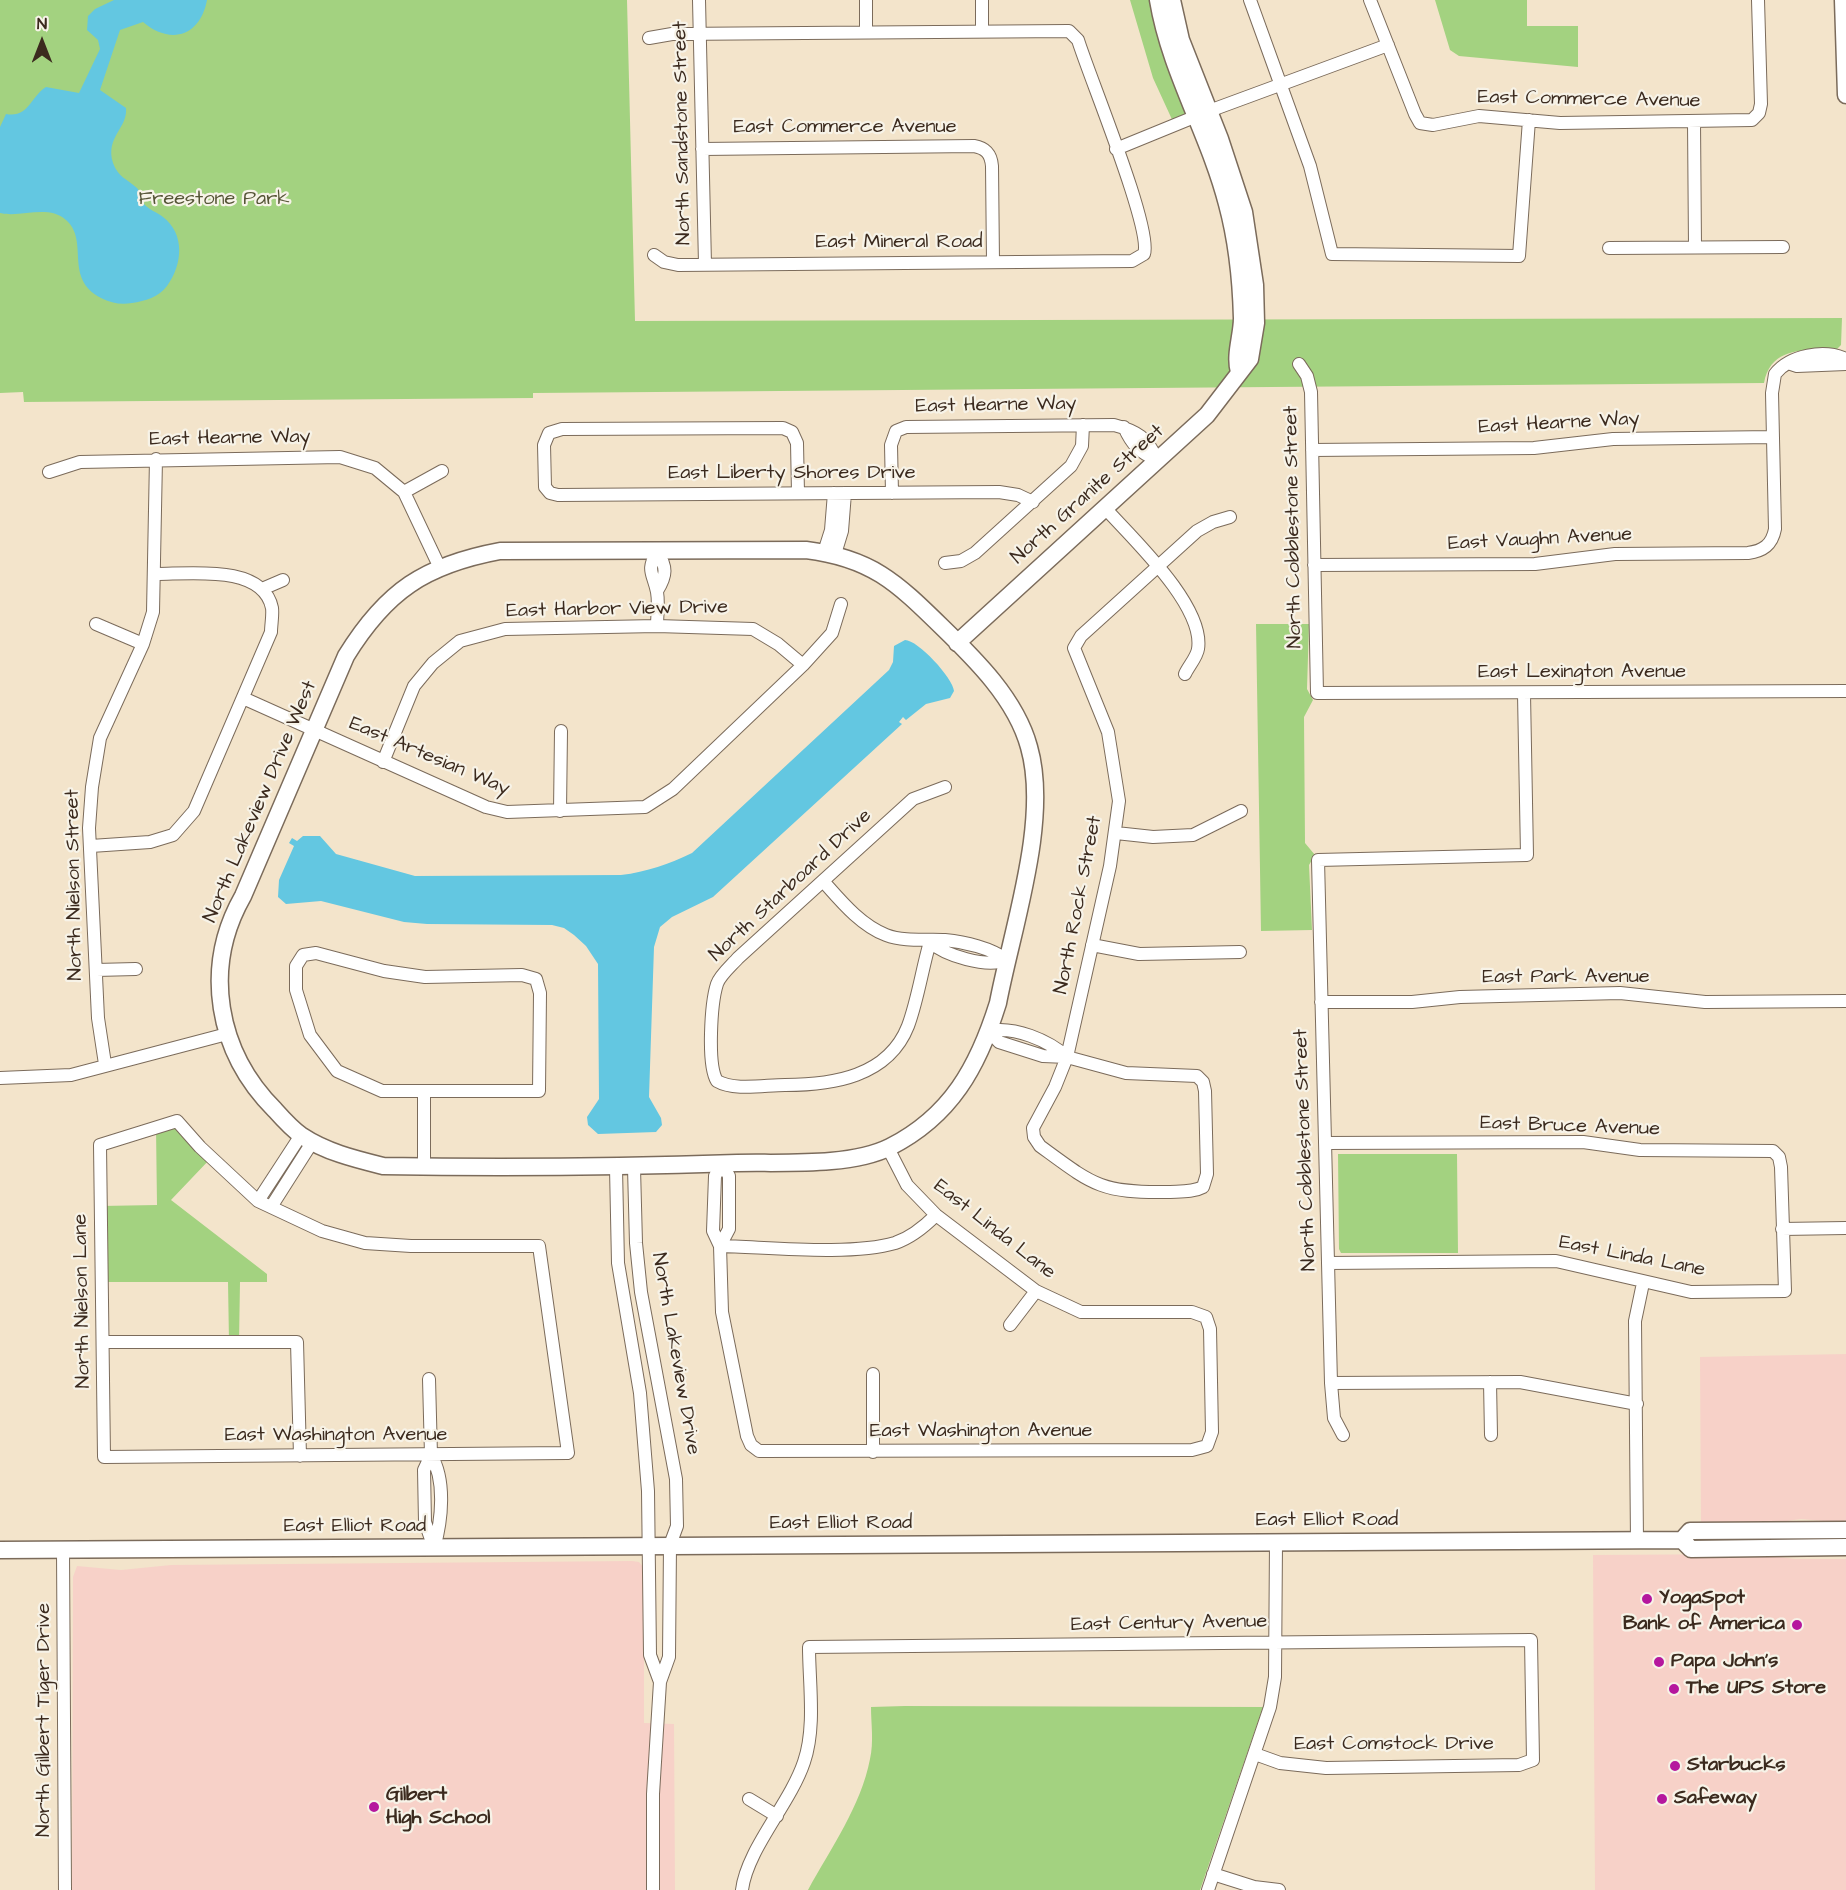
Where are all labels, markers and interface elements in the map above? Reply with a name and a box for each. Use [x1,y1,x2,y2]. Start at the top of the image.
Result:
north arrow [12,12,72,72]
text: N [37,13,47,35]
street label: North Sandstone Street [669,21,697,245]
street label: East Commerce Avenue [1477,86,1701,114]
street label: East Commerce Avenue [733,116,957,140]
park label: Freestone Park [139,188,289,212]
street label: East Mineral Road [816,231,982,255]
street label: East Hearne Way [915,393,1077,419]
street label: North Cobblestone Street [1280,406,1308,648]
street label: East Hearne Way [1478,408,1640,440]
street label: North Granite Street [1007,420,1169,570]
street label: East Hearne Way [149,426,311,452]
street label: East Liberty Shores Drive [668,462,916,486]
street label: East Vaughn Avenue [1447,523,1633,557]
street label: East Harbor View Drive [506,596,728,624]
street label: East Lexington Avenue [1478,661,1686,685]
street label: North Lakeview Drive West [199,677,323,927]
street label: East Artesian Way [345,712,513,802]
street label: North Nielson Street [61,789,89,981]
street label: North Starboard Drive [705,805,877,967]
street label: North Rock Street [1050,814,1108,996]
street label: East Park Avenue [1482,966,1650,990]
street label: North Cobblestone Street [1290,1028,1322,1272]
street label: East Bruce Avenue [1480,1112,1660,1142]
street label: East Linda Lane [928,1175,1060,1285]
street label: North Nielson Lane [69,1214,97,1388]
street label: East Linda Lane [1557,1231,1707,1283]
street label: North Lakeview Drive [645,1251,705,1457]
street label: East Washington Avenue [870,1420,1092,1444]
street label: East Washington Avenue [225,1424,447,1448]
street label: East Elliot Road [1256,1509,1398,1533]
street label: East Elliot Road [770,1512,912,1536]
street label: East Elliot Road [284,1515,426,1539]
place label: YogaSpot [1659,1587,1745,1611]
marker: YogaSpot [1640,1592,1654,1606]
street label: North Gilbert Tiger Drive [33,1603,57,1837]
street label: East Century Avenue [1071,1610,1267,1638]
place label: Bank of America [1623,1613,1785,1637]
marker: Bank of America [1790,1618,1804,1632]
place label: Papa John's [1671,1650,1778,1674]
marker: Papa John's [1652,1655,1666,1669]
place label: The UPS Store [1686,1677,1826,1701]
marker: The UPS Store [1667,1682,1681,1696]
street label: East Comstock Drive [1294,1733,1494,1757]
place label: Starbucks [1687,1754,1786,1778]
marker: Starbucks [1668,1759,1682,1773]
place label: Gilbert High School [386,1784,490,1831]
place label: Safeway [1674,1787,1757,1811]
marker: Safeway [1655,1792,1669,1806]
marker: Gilbert High School [367,1800,381,1814]

